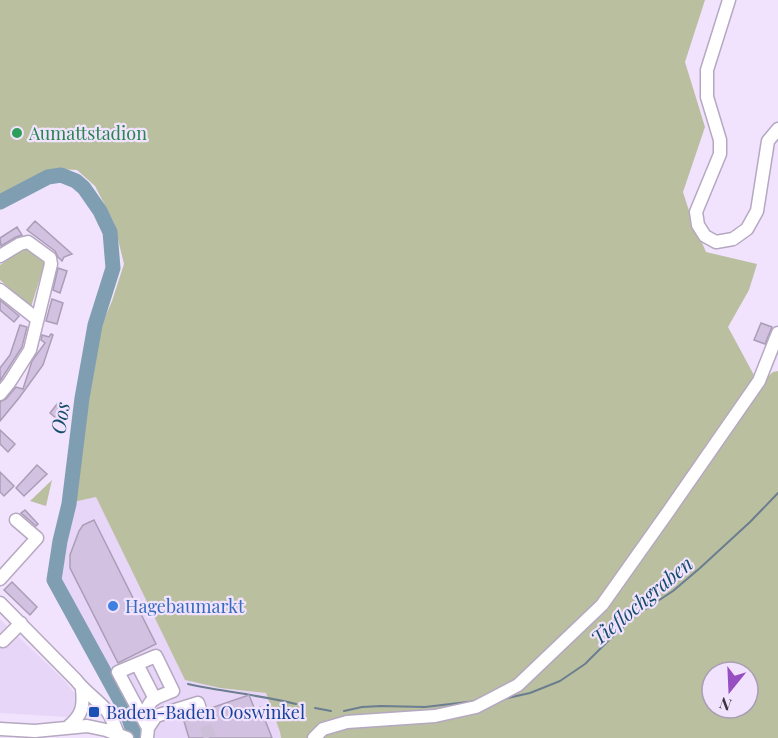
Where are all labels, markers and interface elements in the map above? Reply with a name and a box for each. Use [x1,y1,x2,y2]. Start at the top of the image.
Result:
place label: Aumattstadion [28,121,147,145]
marker: Aumattstadion [10,126,24,140]
water label: Oos [43,400,75,436]
water label: Tieflochgraben [584,549,698,651]
place label: Hagebaumarkt [125,594,245,618]
marker: Hagebaumarkt [106,599,120,613]
north arrow [700,660,760,720]
text: N [716,693,734,717]
place label: Baden-Baden Ooswinkel [106,700,305,724]
marker: Baden-Baden Ooswinkel [87,705,101,719]

